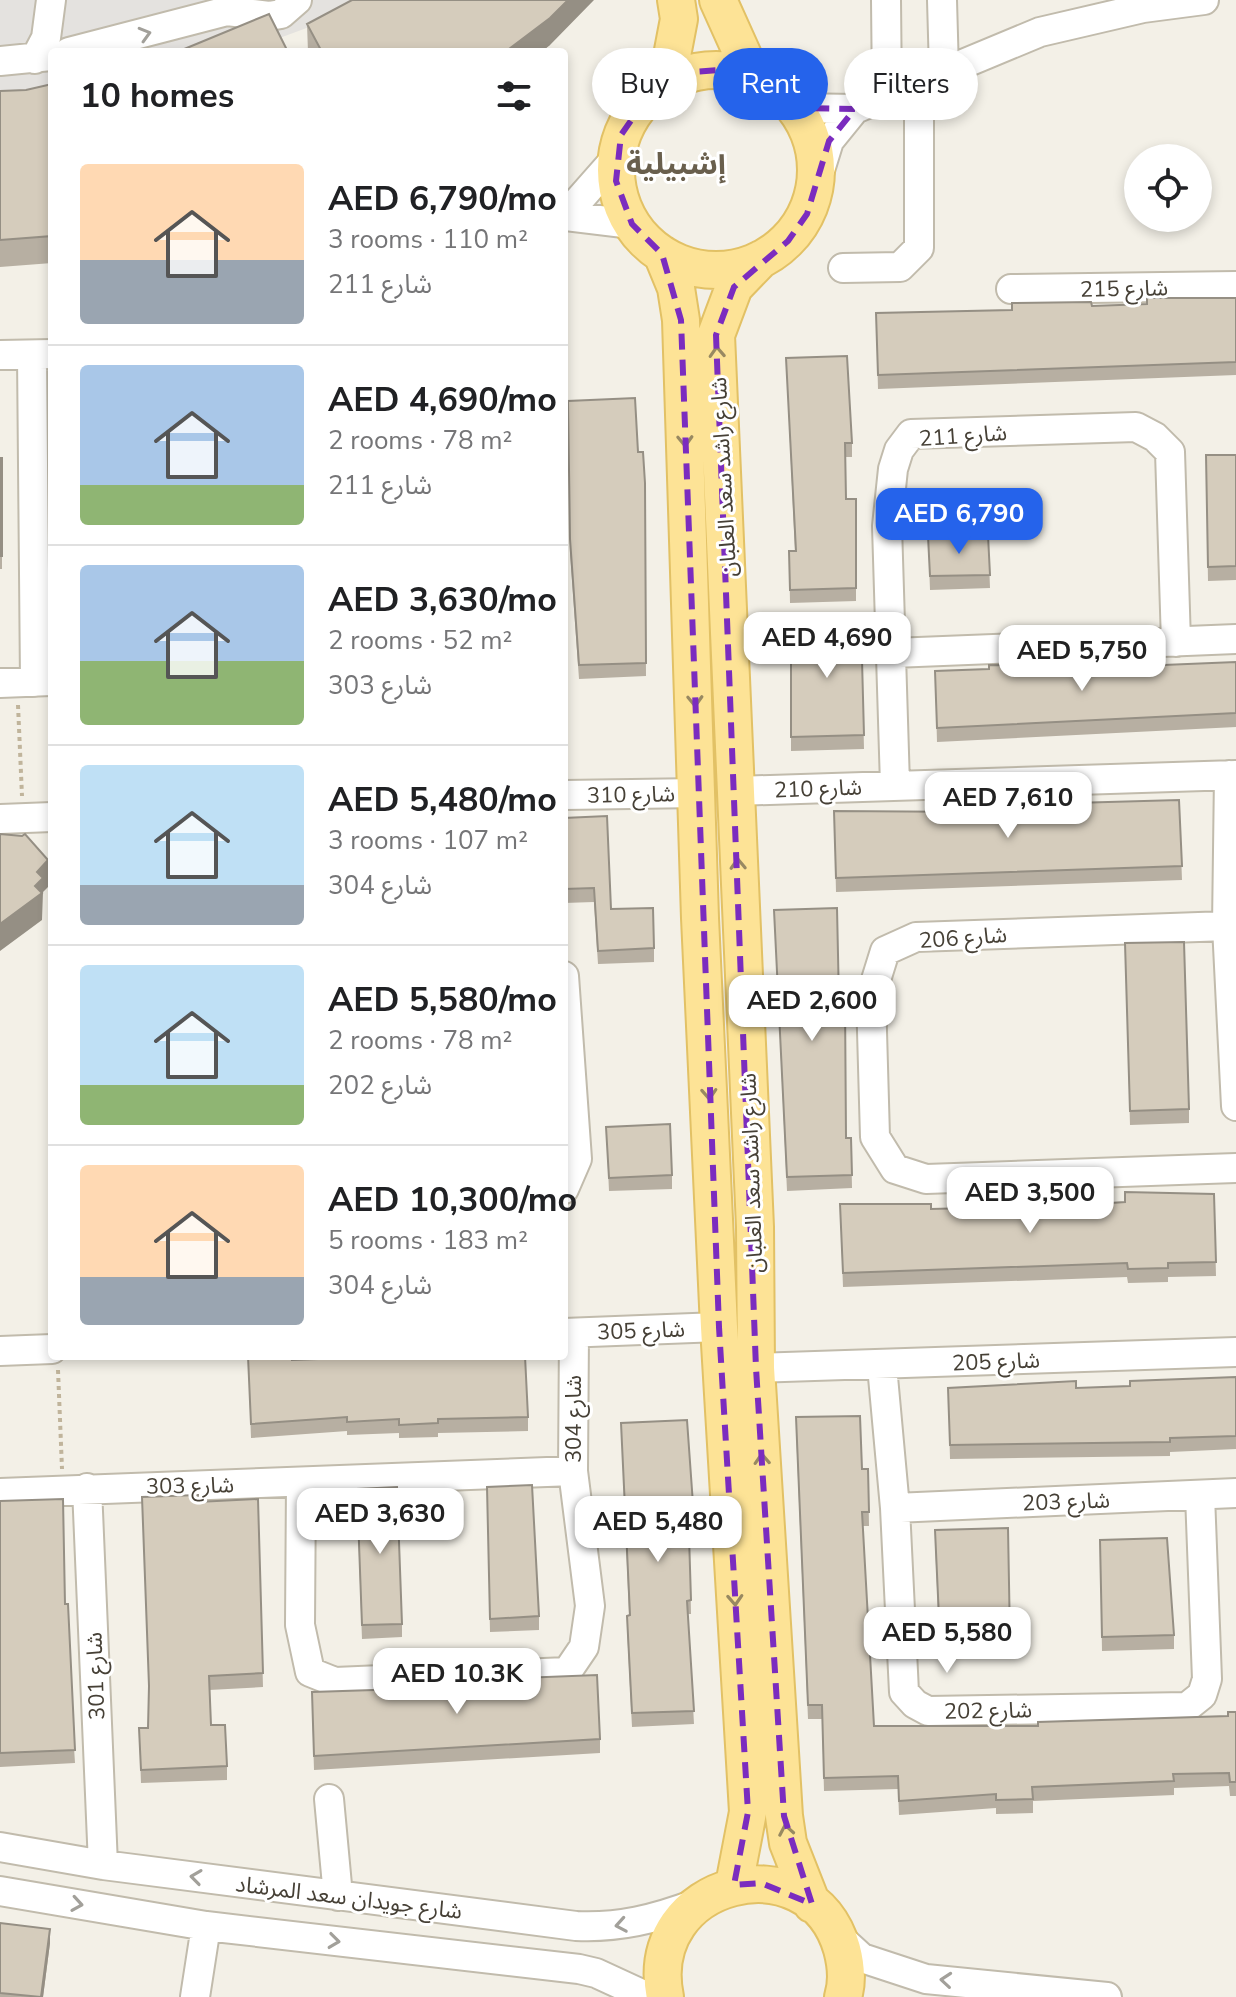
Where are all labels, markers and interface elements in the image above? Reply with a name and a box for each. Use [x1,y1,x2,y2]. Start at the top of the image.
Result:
one-way arrow [137,27,151,43]
chip: Buy [592,48,697,120]
chip: Rent [713,48,828,120]
chip: Filters [844,48,978,120]
text: 10 homes [80,73,234,119]
icon: filters [492,74,536,118]
district label: إشبيلية [626,144,727,185]
map controls [1124,144,1212,232]
button: locate [1124,144,1212,232]
text: AED 6,790/mo [328,176,557,222]
icon: home [144,196,240,292]
text: 3 rooms · 110 m² [328,222,528,257]
text: شارع 211 [328,267,432,302]
street label: شارع 215 [1080,273,1168,306]
one-way arrow [709,345,726,358]
street label: شارع راشد سعد العلبان [704,376,745,578]
text: AED 4,690/mo [328,377,557,423]
icon: home [144,397,240,493]
street label: شارع 211 [918,418,1008,455]
text: 2 rooms · 78 m² [328,423,512,458]
one-way arrow [677,435,694,448]
text: شارع 211 [328,468,432,503]
pin: AED 6,790 [867,488,1051,556]
text: AED 6,790 [894,496,1024,531]
text: AED 3,630/mo [328,577,557,623]
icon: home [144,597,240,693]
pin: AED 4,690 [735,612,919,680]
text: AED 4,690 [762,620,892,655]
text: 2 rooms · 52 m² [328,623,512,658]
pin: AED 5,750 [990,625,1174,693]
text: AED 5,750 [1017,633,1147,668]
text: شارع 303 [328,668,432,703]
one-way arrow [687,695,704,708]
street label: شارع 210 [773,772,863,807]
pin: AED 7,610 [916,772,1100,840]
text: AED 5,480/mo [328,777,557,823]
street label: شارع 310 [587,779,675,812]
text: AED 7,610 [943,780,1073,815]
icon: home [144,797,240,893]
text: 3 rooms · 107 m² [328,823,528,858]
one-way arrow [730,857,747,870]
text: شارع 304 [328,868,432,903]
street label: شارع 206 [918,920,1008,957]
pin: AED 2,600 [720,975,904,1043]
text: AED 5,580/mo [328,977,557,1023]
text: AED 2,600 [747,983,877,1018]
icon: home [144,997,240,1093]
text: 2 rooms · 78 m² [328,1023,512,1058]
text: شارع 202 [328,1068,432,1103]
street label: شارع راشد سعد العلبان [734,1072,771,1273]
one-way arrow [701,1088,718,1101]
pin: AED 3,500 [938,1167,1122,1235]
text: AED 3,500 [965,1175,1095,1210]
text: AED 10,300/mo [328,1177,577,1223]
icon: home [144,1197,240,1293]
text: 5 rooms · 183 m² [328,1223,528,1258]
text: شارع 304 [328,1268,432,1303]
street label: شارع 305 [596,1314,686,1349]
street label: شارع 205 [951,1345,1041,1380]
street label: شارع 304 [559,1375,590,1463]
one-way arrow [754,1452,771,1465]
street label: شارع 303 [146,1470,234,1503]
street label: شارع 203 [1021,1485,1111,1520]
pin: AED 3,630 [288,1488,472,1556]
text: AED 3,630 [315,1496,445,1531]
pin: AED 5,480 [566,1496,750,1564]
text: AED 5,480 [593,1504,723,1539]
one-way arrow [726,1594,743,1607]
pin: AED 5,580 [855,1607,1039,1675]
text: AED 5,580 [882,1615,1012,1650]
street label: شارع 301 [79,1631,114,1721]
pin: AED 10.3K [365,1648,549,1716]
text: AED 10.3K [391,1656,523,1691]
street label: شارع 202 [944,1695,1032,1728]
one-way arrow [779,1824,796,1837]
one-way arrow [189,1869,203,1886]
street label: شارع جويدان سعد المرشاد [234,1869,464,1928]
one-way arrow [70,1895,84,1912]
one-way arrow [614,1916,628,1933]
one-way arrow [328,1932,341,1949]
one-way arrow [939,1972,952,1989]

